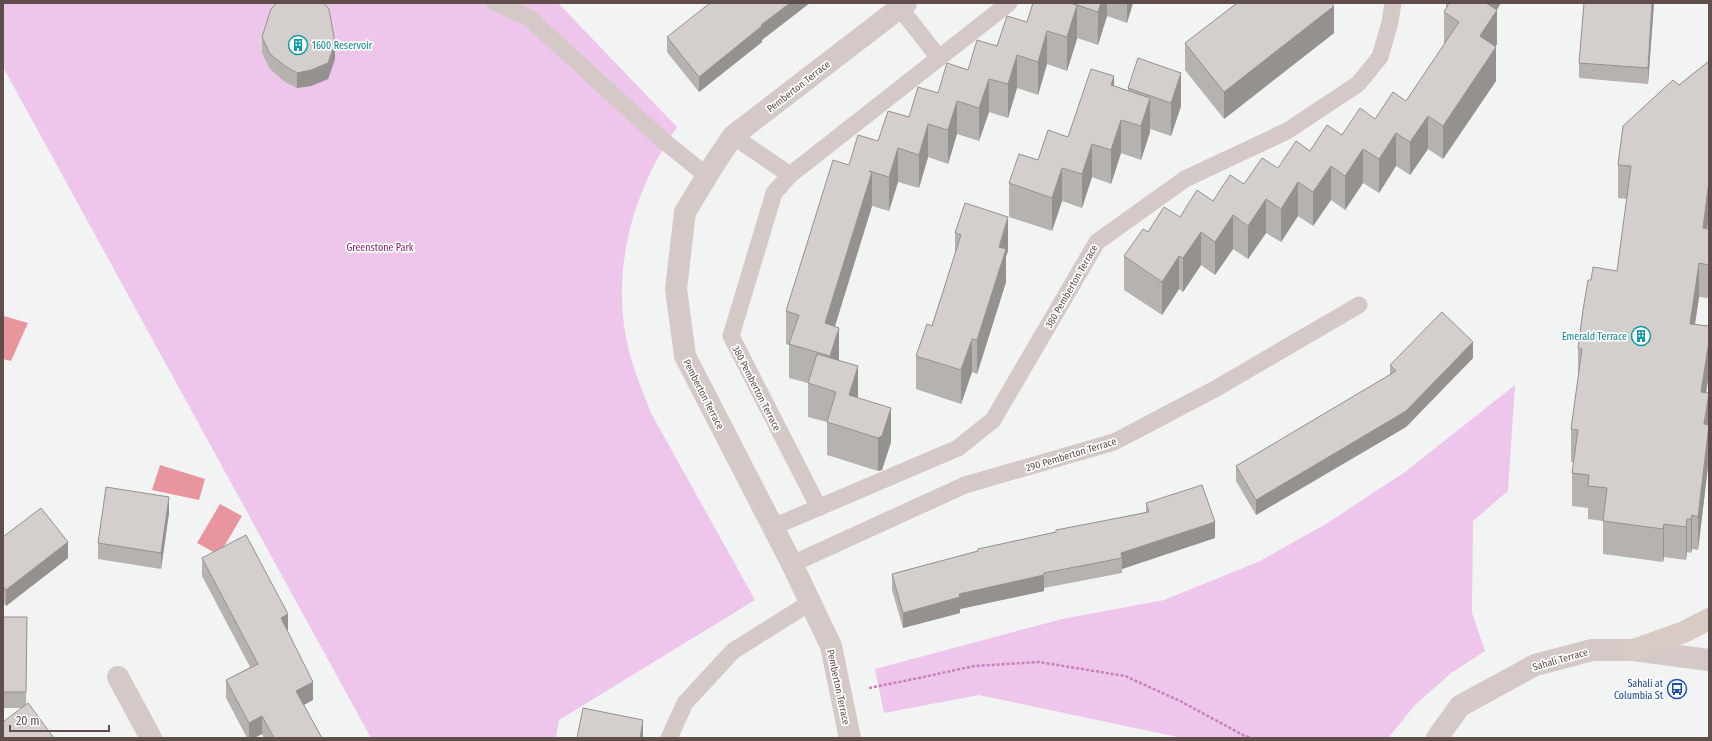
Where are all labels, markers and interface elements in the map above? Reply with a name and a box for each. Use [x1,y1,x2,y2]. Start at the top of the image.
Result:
building icon: 1600 Reservoir [287,34,309,56]
place label: 1600 Reservoir [312,40,373,52]
street label: Pemberton Terrace [765,58,833,115]
park label: Greenstone Park [346,242,414,254]
street label: 380 Pemberton Terrace [1043,243,1101,330]
building icon: Emerald Terrace [1630,325,1652,347]
place label: Emerald Terrace [1562,331,1627,343]
street label: 380 Pemberton Terrace [729,344,783,433]
street label: Pemberton Terrace [680,357,726,432]
street label: 290 Pemberton Terrace [1025,436,1118,474]
street label: Sahali Terrace [1531,646,1589,674]
street label: Pemberton Terrace [824,648,852,726]
place label: Sahali at Columbia St [1614,678,1664,702]
bus stop icon: Sahali at Columbia St [1666,678,1688,700]
scale bar [10,707,109,733]
text: 20 m [16,714,40,728]

